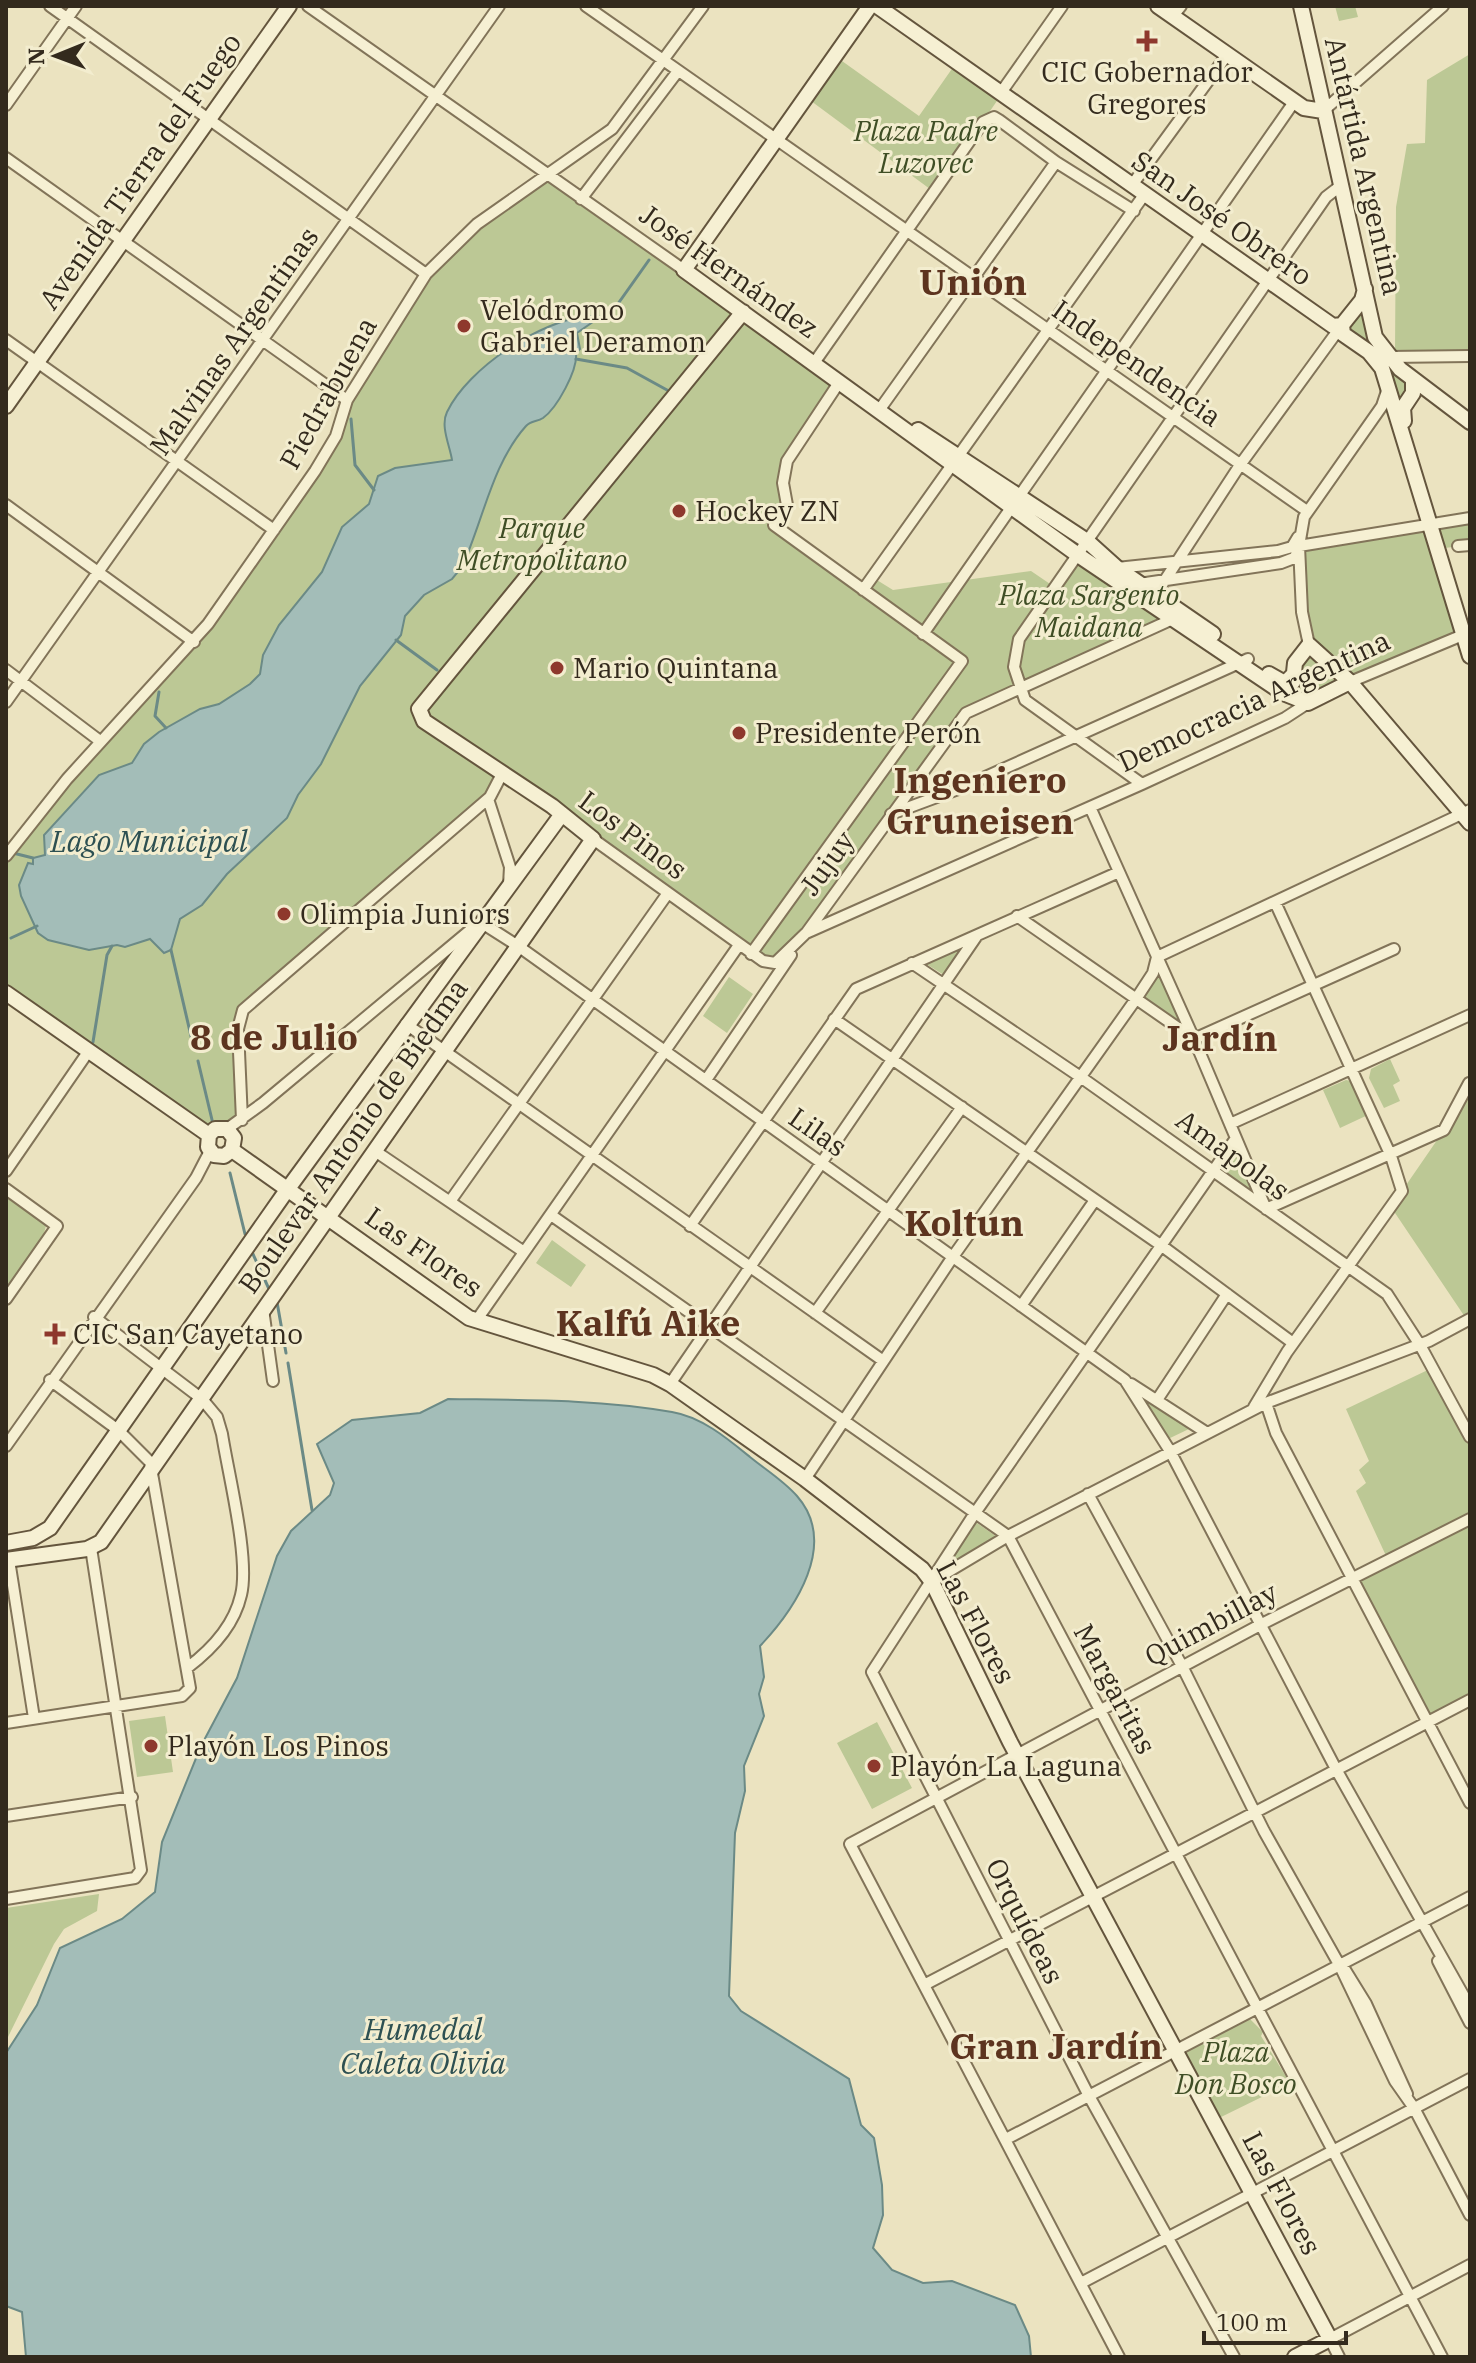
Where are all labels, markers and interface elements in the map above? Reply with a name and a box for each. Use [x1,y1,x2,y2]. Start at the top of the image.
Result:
north arrow [16,16,96,96]
street label: Avenida Tierra del Fuego [30,25,249,316]
marker: CIC Gobernador Gregores [1136,30,1158,52]
street label: Antártida Argentina [1317,33,1412,299]
text: N [21,47,50,65]
place label: CIC Gobernador Gregores [1041,53,1253,122]
park label: Plaza Padre Luzovec [853,112,998,181]
street label: San José Obrero [1125,142,1320,294]
street label: José Hernández [633,195,826,346]
street label: Malvinas Argentinas [141,219,326,462]
district label: Unión [919,258,1027,305]
place label: Velódromo Gabriel Deramon [480,291,706,360]
street label: Independencia [1045,291,1229,435]
street label: Piedrabuena [271,310,385,475]
marker: Velódromo Gabriel Deramon [455,317,473,335]
place label: Hockey ZN [695,492,839,529]
marker: Hockey ZN [670,502,688,520]
park label: Parque Metropolitano [456,509,627,578]
park label: Plaza Sargento Maidana [998,576,1179,645]
street label: Democracia Argentina [1112,621,1396,780]
place label: Mario Quintana [573,649,779,686]
marker: Mario Quintana [548,659,566,677]
place label: Presidente Perón [755,714,981,751]
marker: Presidente Perón [730,724,748,742]
district label: Ingeniero Gruneisen [886,756,1074,844]
street label: Los Pinos [572,782,695,887]
water label: Lago Municipal [49,821,248,860]
street label: Jujuy [791,823,862,902]
place label: Olimpia Juniors [300,895,510,932]
marker: Olimpia Juniors [275,905,293,923]
street label: Boulevar Antonio de Biedma [230,971,476,1300]
district label: 8 de Julio [190,1013,358,1060]
district label: Jardín [1162,1014,1278,1061]
street label: Lilas [782,1098,855,1165]
street label: Amapolas [1169,1101,1297,1208]
street label: Las Flores [358,1198,490,1305]
district label: Koltun [904,1199,1024,1246]
district label: Kalfú Aike [556,1299,740,1346]
place label: CIC San Cayetano [73,1315,303,1352]
marker: CIC San Cayetano [44,1323,66,1345]
street label: Las Flores [928,1554,1024,1690]
street label: Quimbillay [1138,1573,1284,1674]
street label: Margaritas [1066,1617,1165,1760]
place label: Playón Los Pinos [167,1727,389,1764]
marker: Playón Los Pinos [142,1737,160,1755]
place label: Playón La Laguna [890,1747,1122,1784]
marker: Playón La Laguna [865,1757,883,1775]
street label: Orquídeas [978,1852,1073,1990]
water label: Humedal Caleta Olivia [340,2009,506,2082]
district label: Gran Jardín [949,2022,1163,2069]
park label: Plaza Don Bosco [1174,2033,1297,2102]
street label: Las Flores [1234,2125,1330,2261]
scale bar [1204,2295,1346,2345]
text: 100 m [1216,2306,1288,2338]

